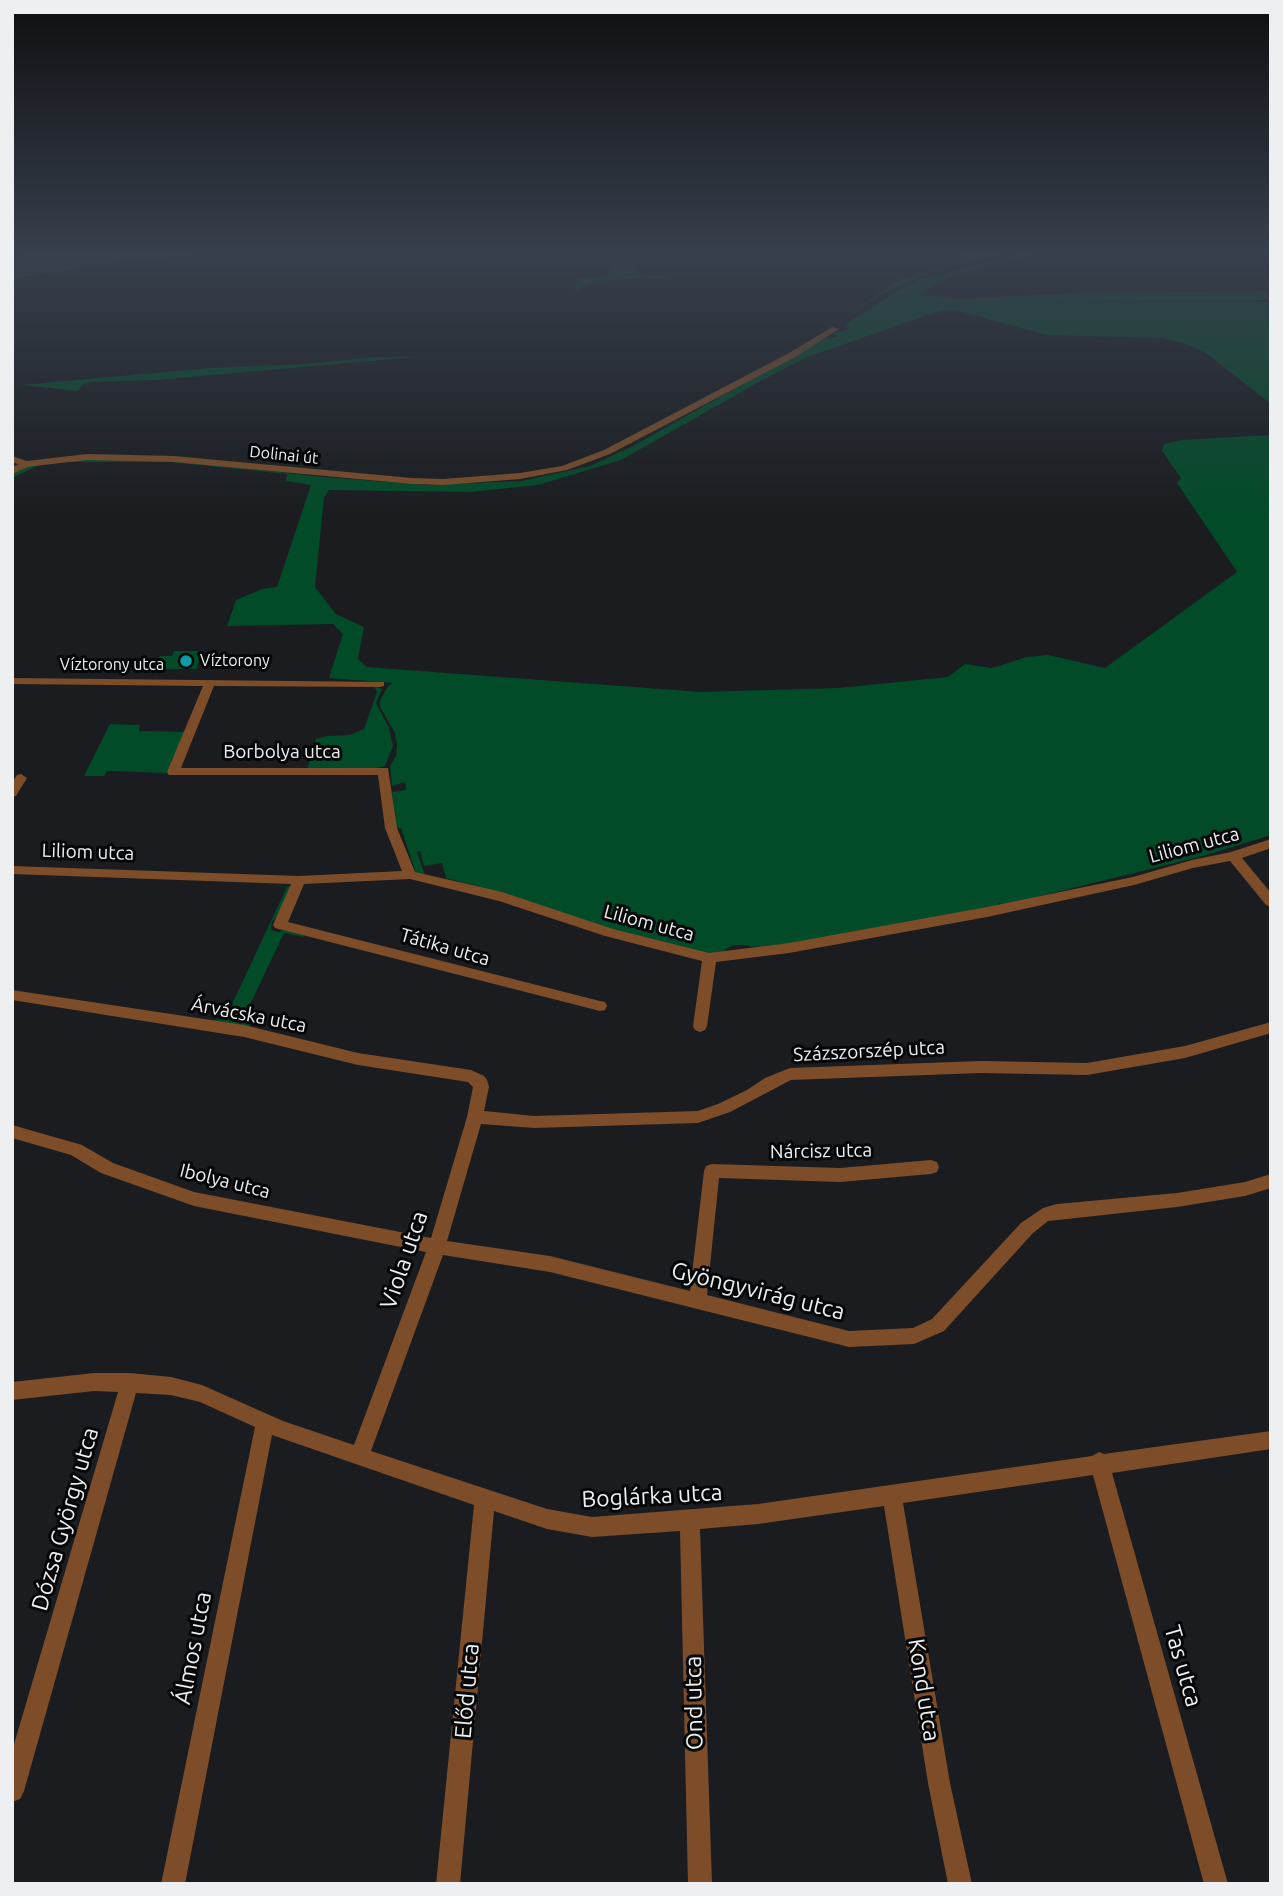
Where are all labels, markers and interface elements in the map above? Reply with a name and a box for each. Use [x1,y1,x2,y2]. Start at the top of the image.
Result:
street label: Dolinai út [249,442,319,468]
place label: Víztorony [200,651,270,671]
marker: Víztorony [178,653,194,669]
street label: Víztorony utca [60,655,164,675]
street label: Borbolya utca [223,741,341,763]
street label: Liliom utca [1146,822,1242,868]
street label: Liliom utca [41,839,135,865]
street label: Liliom utca [601,900,697,946]
street label: Tátika utca [398,923,492,971]
street label: Árvácska utca [190,993,308,1037]
street label: Százszorszép utca [793,1036,945,1066]
street label: Nárcisz utca [770,1139,872,1163]
street label: Ibolya utca [178,1159,272,1203]
street label: Viola utca [374,1207,434,1313]
street label: Gyöngyvirág utca [668,1256,848,1326]
street label: Dózsa György utca [26,1424,104,1614]
street label: Boglárka utca [581,1479,723,1513]
street label: Álmos utca [169,1589,217,1707]
street label: Tas utca [1158,1622,1208,1710]
street label: Kond utca [902,1637,946,1743]
street label: Előd utca [449,1642,485,1740]
street label: Ond utca [679,1656,709,1750]

